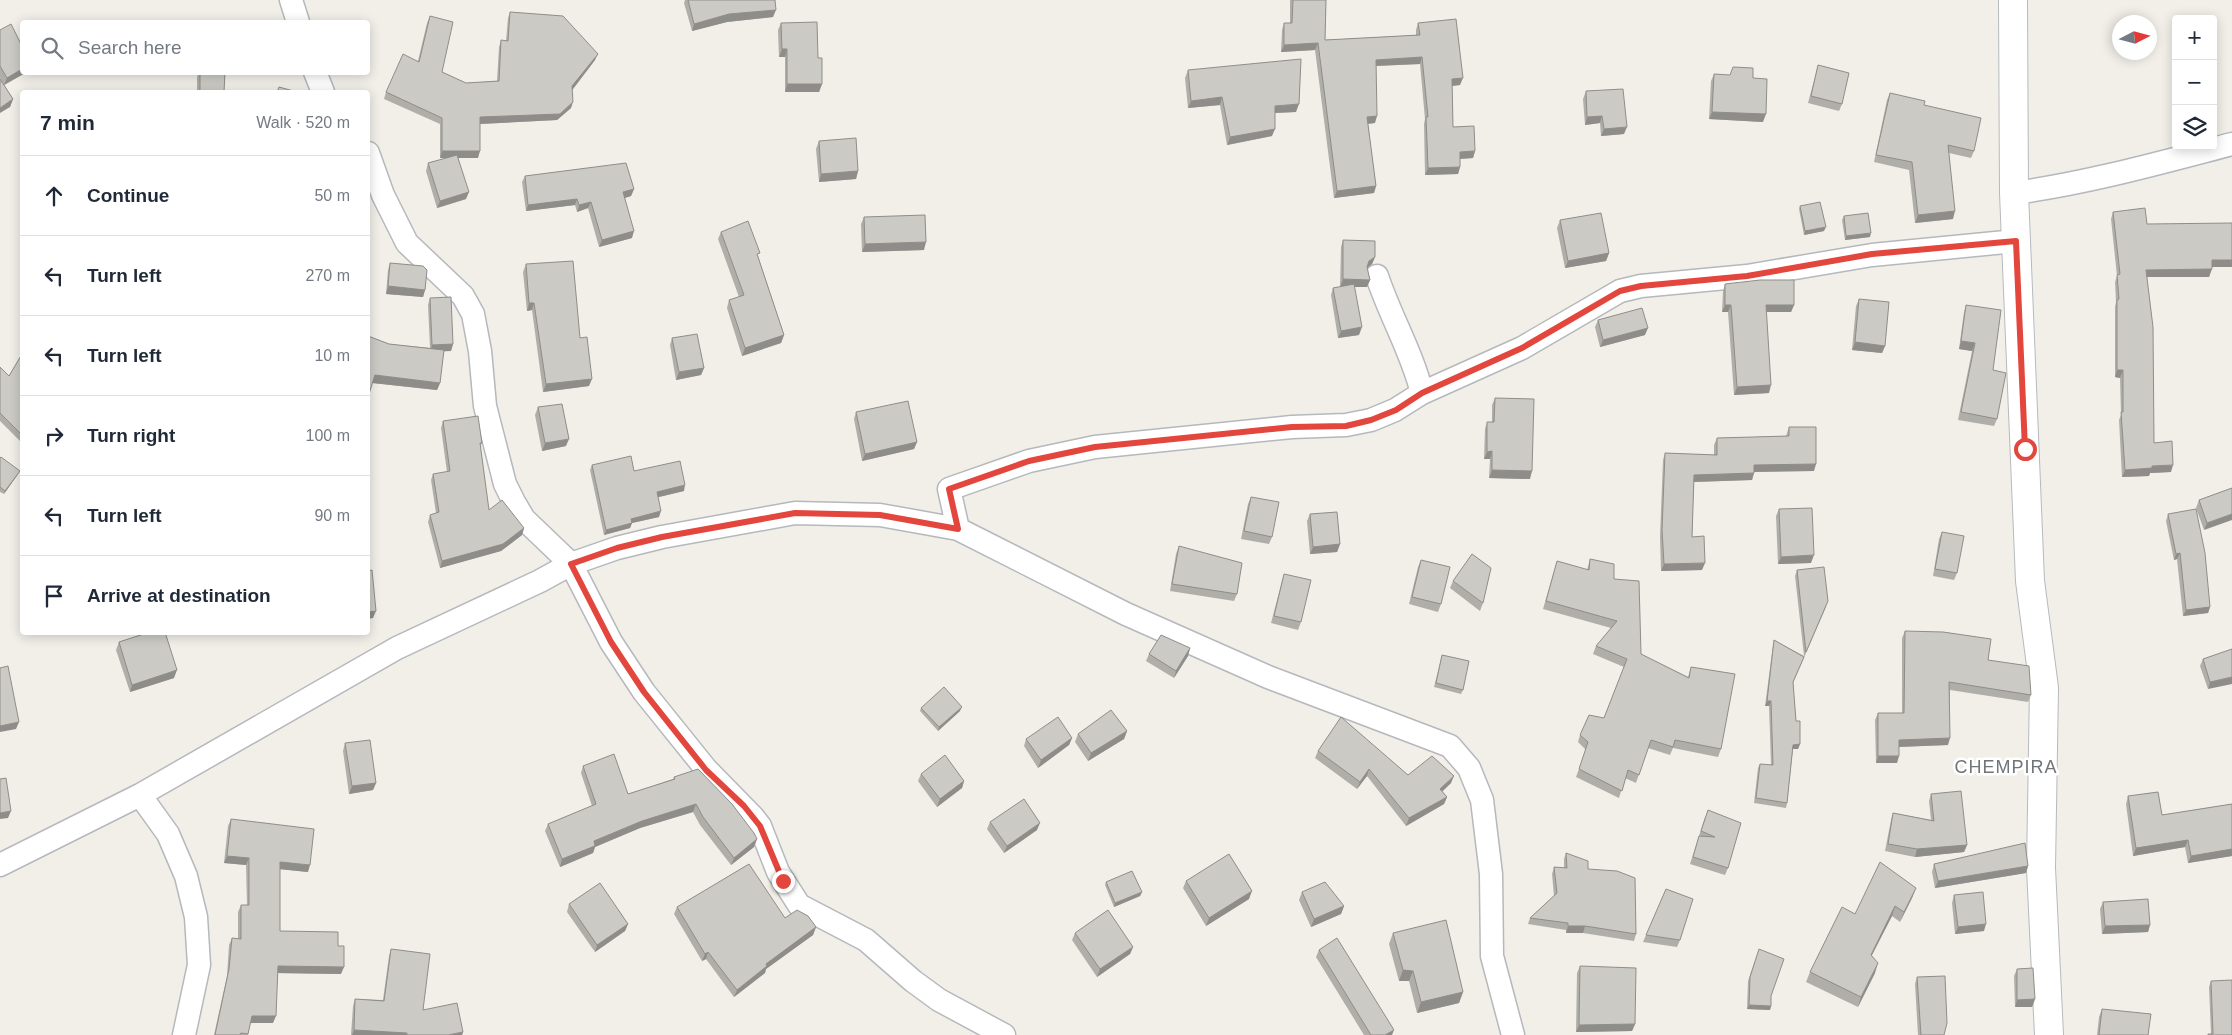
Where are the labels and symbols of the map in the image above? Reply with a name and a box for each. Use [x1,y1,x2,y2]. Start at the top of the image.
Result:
north arrow [2112,15,2157,60]
route start [2014,438,2037,461]
district label: CHEMPIRA [1954,757,2058,777]
route end [772,870,795,893]

